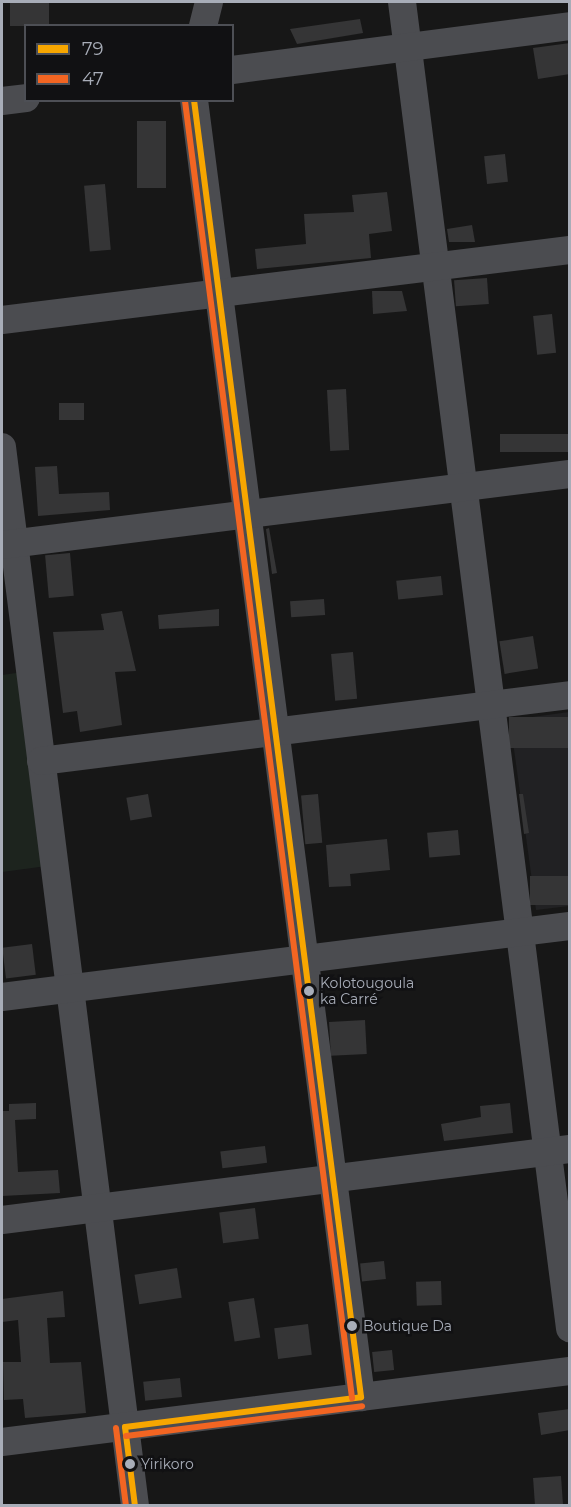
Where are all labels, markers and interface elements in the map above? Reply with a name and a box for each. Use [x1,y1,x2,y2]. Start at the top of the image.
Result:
legend [24,24,234,102]
text: 79 [82,38,104,60]
text: 47 [82,68,104,90]
place label: Kolotougoula ka Carré [320,975,414,1008]
marker: Kolotougoula ka Carré [303,985,315,997]
place label: Boutique Da [363,1318,452,1334]
marker: Boutique Da [346,1320,358,1332]
place label: Yirikoro [141,1456,194,1472]
marker: Yirikoro [124,1458,136,1470]

